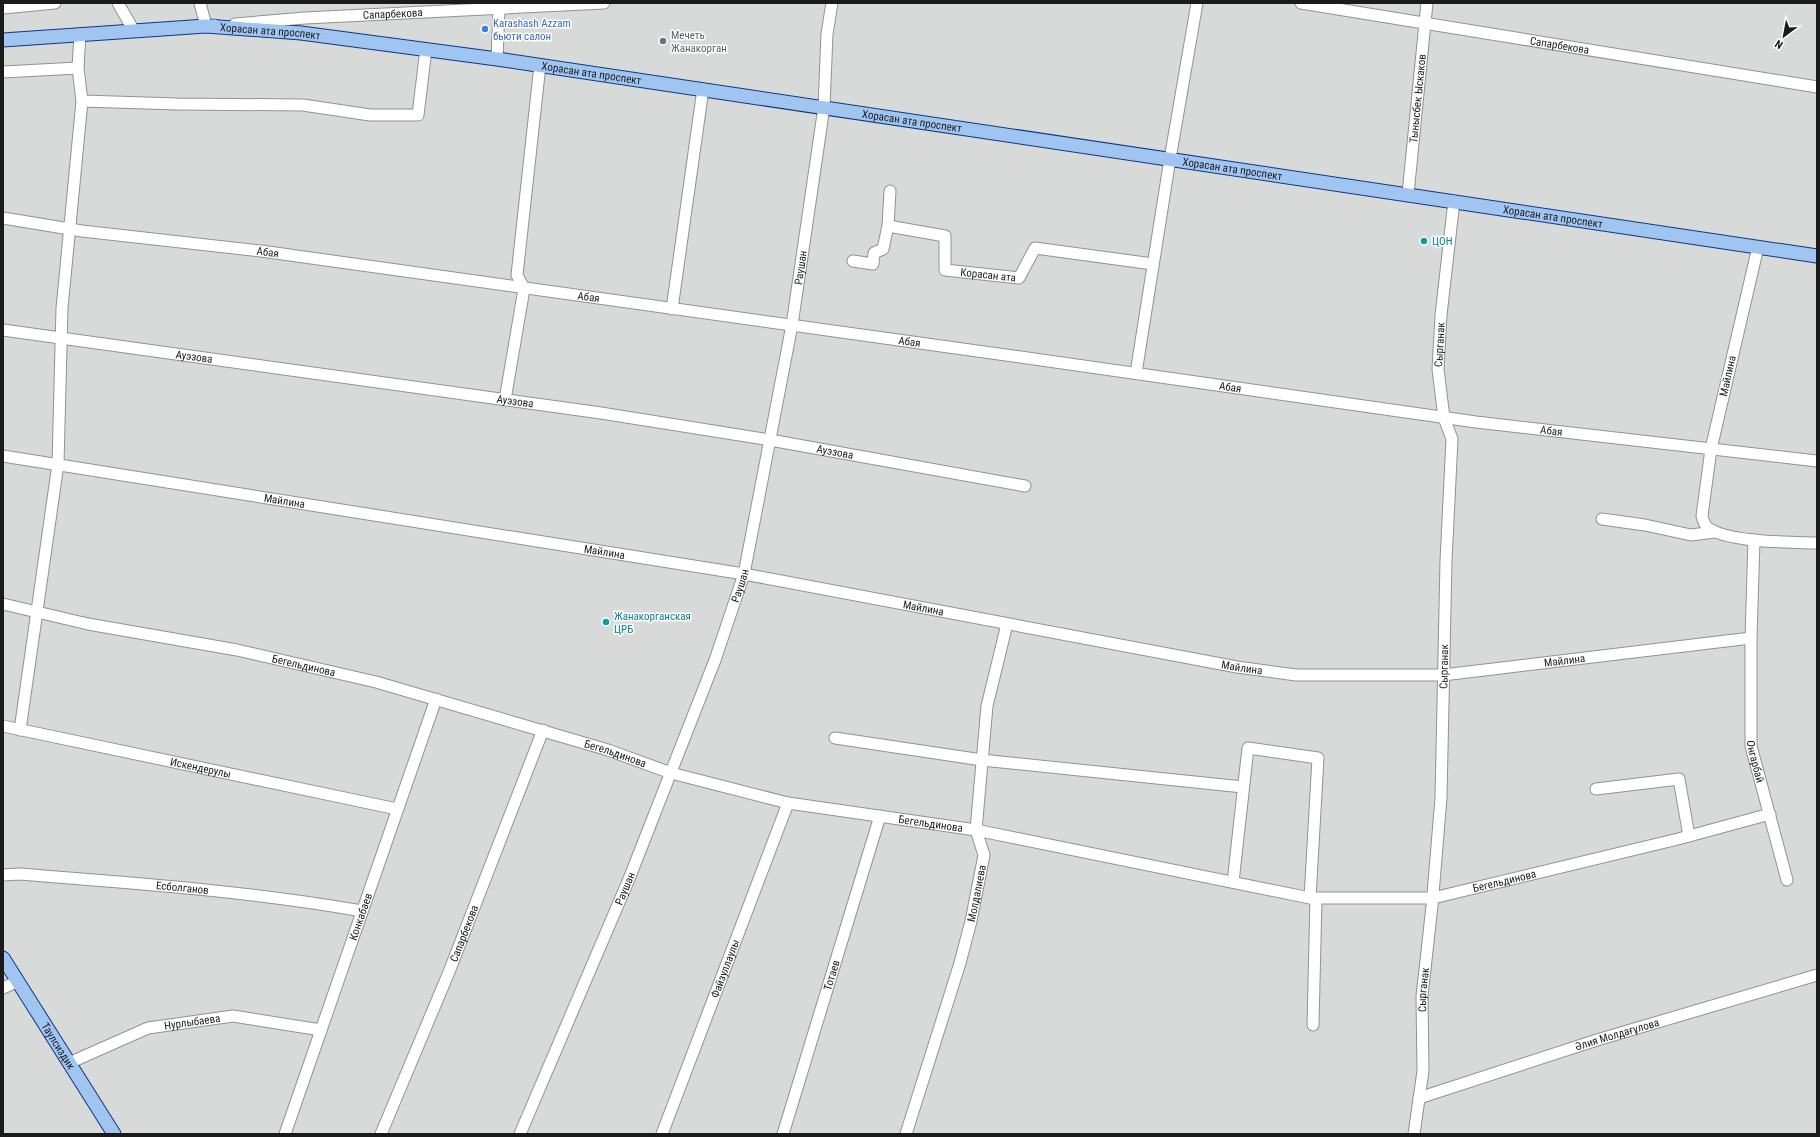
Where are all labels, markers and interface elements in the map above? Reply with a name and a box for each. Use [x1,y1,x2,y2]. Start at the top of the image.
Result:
street label: Сапарбекова [362,6,423,22]
north arrow [1764,16,1804,56]
place label: Karashash Azzam бьюти салон [493,17,571,43]
street label: Хорасан ата проспект [220,21,322,42]
marker: Karashash Azzam бьюти салон [480,24,490,34]
place label: Мечеть Жанакорган [671,29,727,55]
street label: Сапарбекова [1529,34,1590,56]
marker: Мечеть Жанакорган [658,36,668,46]
text: N [1772,37,1785,51]
street label: Тынысбек Ыскаков [1407,53,1428,144]
street label: Хорасан ата проспект [541,59,643,87]
street label: Хорасан ата проспект [861,107,963,135]
street label: Хорасан ата проспект [1182,155,1283,183]
street label: Хорасан ата проспект [1502,203,1604,230]
place label: ЦОН [1432,235,1452,248]
marker: ЦОН [1419,236,1429,246]
street label: Абая [256,244,280,260]
street label: Раушан [791,250,809,286]
street label: Корасан ата [960,265,1017,284]
street label: Абая [577,289,601,305]
street label: Сырганак [1432,321,1447,367]
street label: Абая [898,334,921,350]
street label: Ауэзова [175,348,213,366]
street label: Майлина [1717,354,1739,398]
street label: Абая [1218,379,1242,395]
street label: Ауэзова [496,392,534,410]
street label: Абая [1540,423,1563,438]
street label: Ауэзова [816,442,855,461]
street label: Майлина [263,491,306,510]
street label: Майлина [583,542,626,561]
street label: Раушан [728,568,751,604]
street label: Майлина [902,598,945,618]
place label: Жанакорганская ЦРБ [614,610,691,636]
marker: Жанакорганская ЦРБ [601,617,611,627]
street label: Сырганак [1437,643,1451,689]
street label: Майлина [1543,651,1586,669]
street label: Бегельдинова [271,652,337,679]
street label: Майлина [1220,658,1263,677]
street label: Бегельдинова [583,737,648,770]
street label: Онгарбай [1745,740,1767,784]
street label: Искендерулы [169,755,232,780]
street label: Бегельдинова [898,812,964,835]
street label: Молдалиева [965,864,988,923]
street label: Бегельдинова [1471,867,1537,895]
street label: Раушан [612,870,638,907]
street label: Есболганов [155,879,209,897]
street label: Конкабаев [346,891,375,942]
street label: Сапарбекова [447,903,481,964]
street label: Файзуллаулы [708,937,742,1000]
street label: Тотаев [821,958,842,992]
street label: Сырганак [1415,966,1432,1012]
street label: Нурлыбаева [163,1011,221,1032]
street label: Әлия Молдағұлова [1573,1016,1661,1053]
street label: Таулсиздик [39,1020,78,1072]

